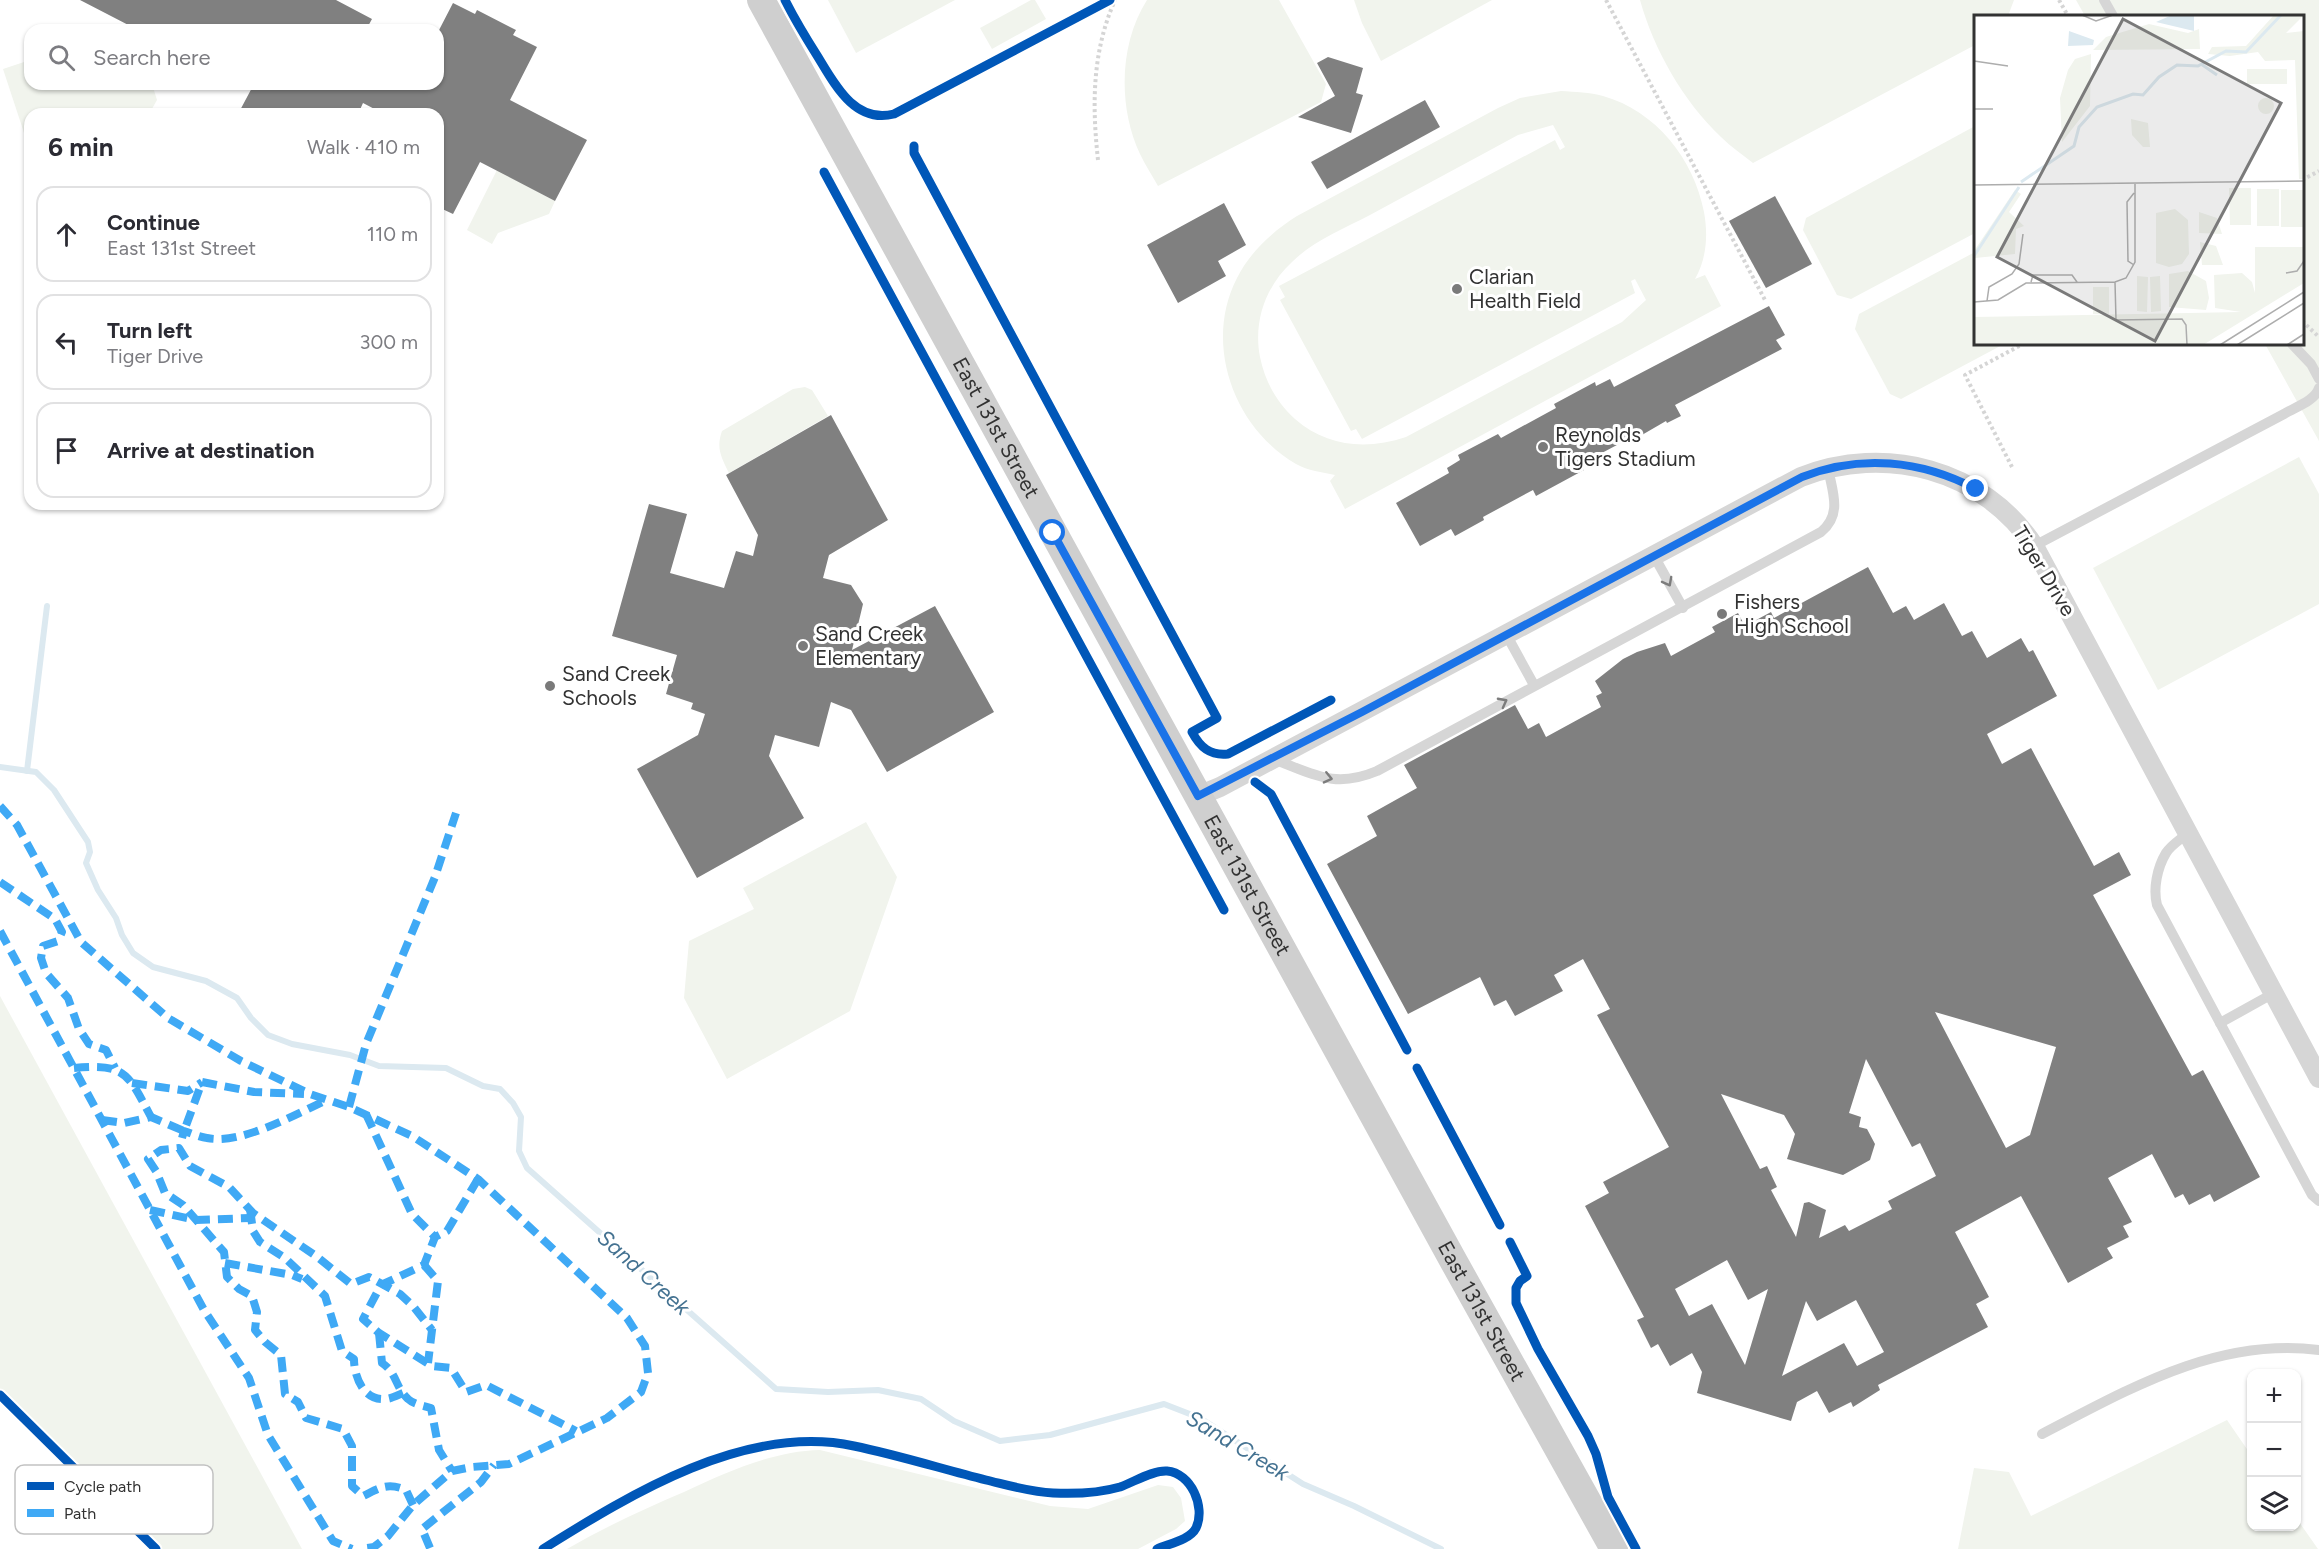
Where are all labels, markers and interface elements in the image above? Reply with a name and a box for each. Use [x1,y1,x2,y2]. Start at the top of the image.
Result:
inset map [1974,15,2304,345]
search box [24,24,444,90]
icon: search [45,41,78,74]
text: Search here [93,44,211,71]
text: 6 min [48,131,114,163]
text: Walk · 410 m [307,135,420,159]
text: Continue [107,209,200,236]
icon: ahead [50,218,83,251]
text: 110 m [367,222,418,246]
text: East 131st Street [107,236,256,260]
place label: Clarian Health Field [1469,264,1581,313]
marker: Clarian Health Field [1450,282,1464,296]
text: Turn left [107,317,193,344]
icon: left [50,326,83,359]
text: 300 m [360,330,418,354]
text: Tiger Drive [107,344,203,368]
street label: East 131st Street [948,353,1045,502]
place label: Reynolds Tigers Stadium [1555,422,1696,471]
icon: arrive [50,434,83,467]
text: Arrive at destination [107,437,315,464]
marker: Reynolds Tigers Stadium [1536,440,1550,454]
route end [1962,475,1988,501]
route start [1039,519,1065,545]
street label: Tiger Drive [2008,521,2081,621]
one-way arrow [1661,576,1672,586]
place label: Fishers High School [1734,589,1849,638]
marker: Fishers High School [1715,607,1729,621]
place label: Sand Creek Elementary [815,621,924,670]
marker: Sand Creek Elementary [796,639,810,653]
place label: Sand Creek Schools [562,661,671,710]
marker: Sand Creek Schools [543,679,557,693]
one-way arrow [1497,698,1507,709]
one-way arrow [1323,770,1333,783]
street label: East 131st Street [1199,810,1296,960]
water label: Sand Creek [592,1224,696,1322]
street label: East 131st Street [1433,1236,1531,1385]
map controls [2247,1369,2301,1531]
button: + [2247,1369,2301,1423]
water label: Sand Creek [1181,1404,1295,1487]
button: − [2247,1423,2301,1477]
legend [15,1465,213,1534]
text: Cycle path [64,1477,141,1496]
button: layers [2247,1477,2301,1531]
text: Path [64,1504,96,1523]

